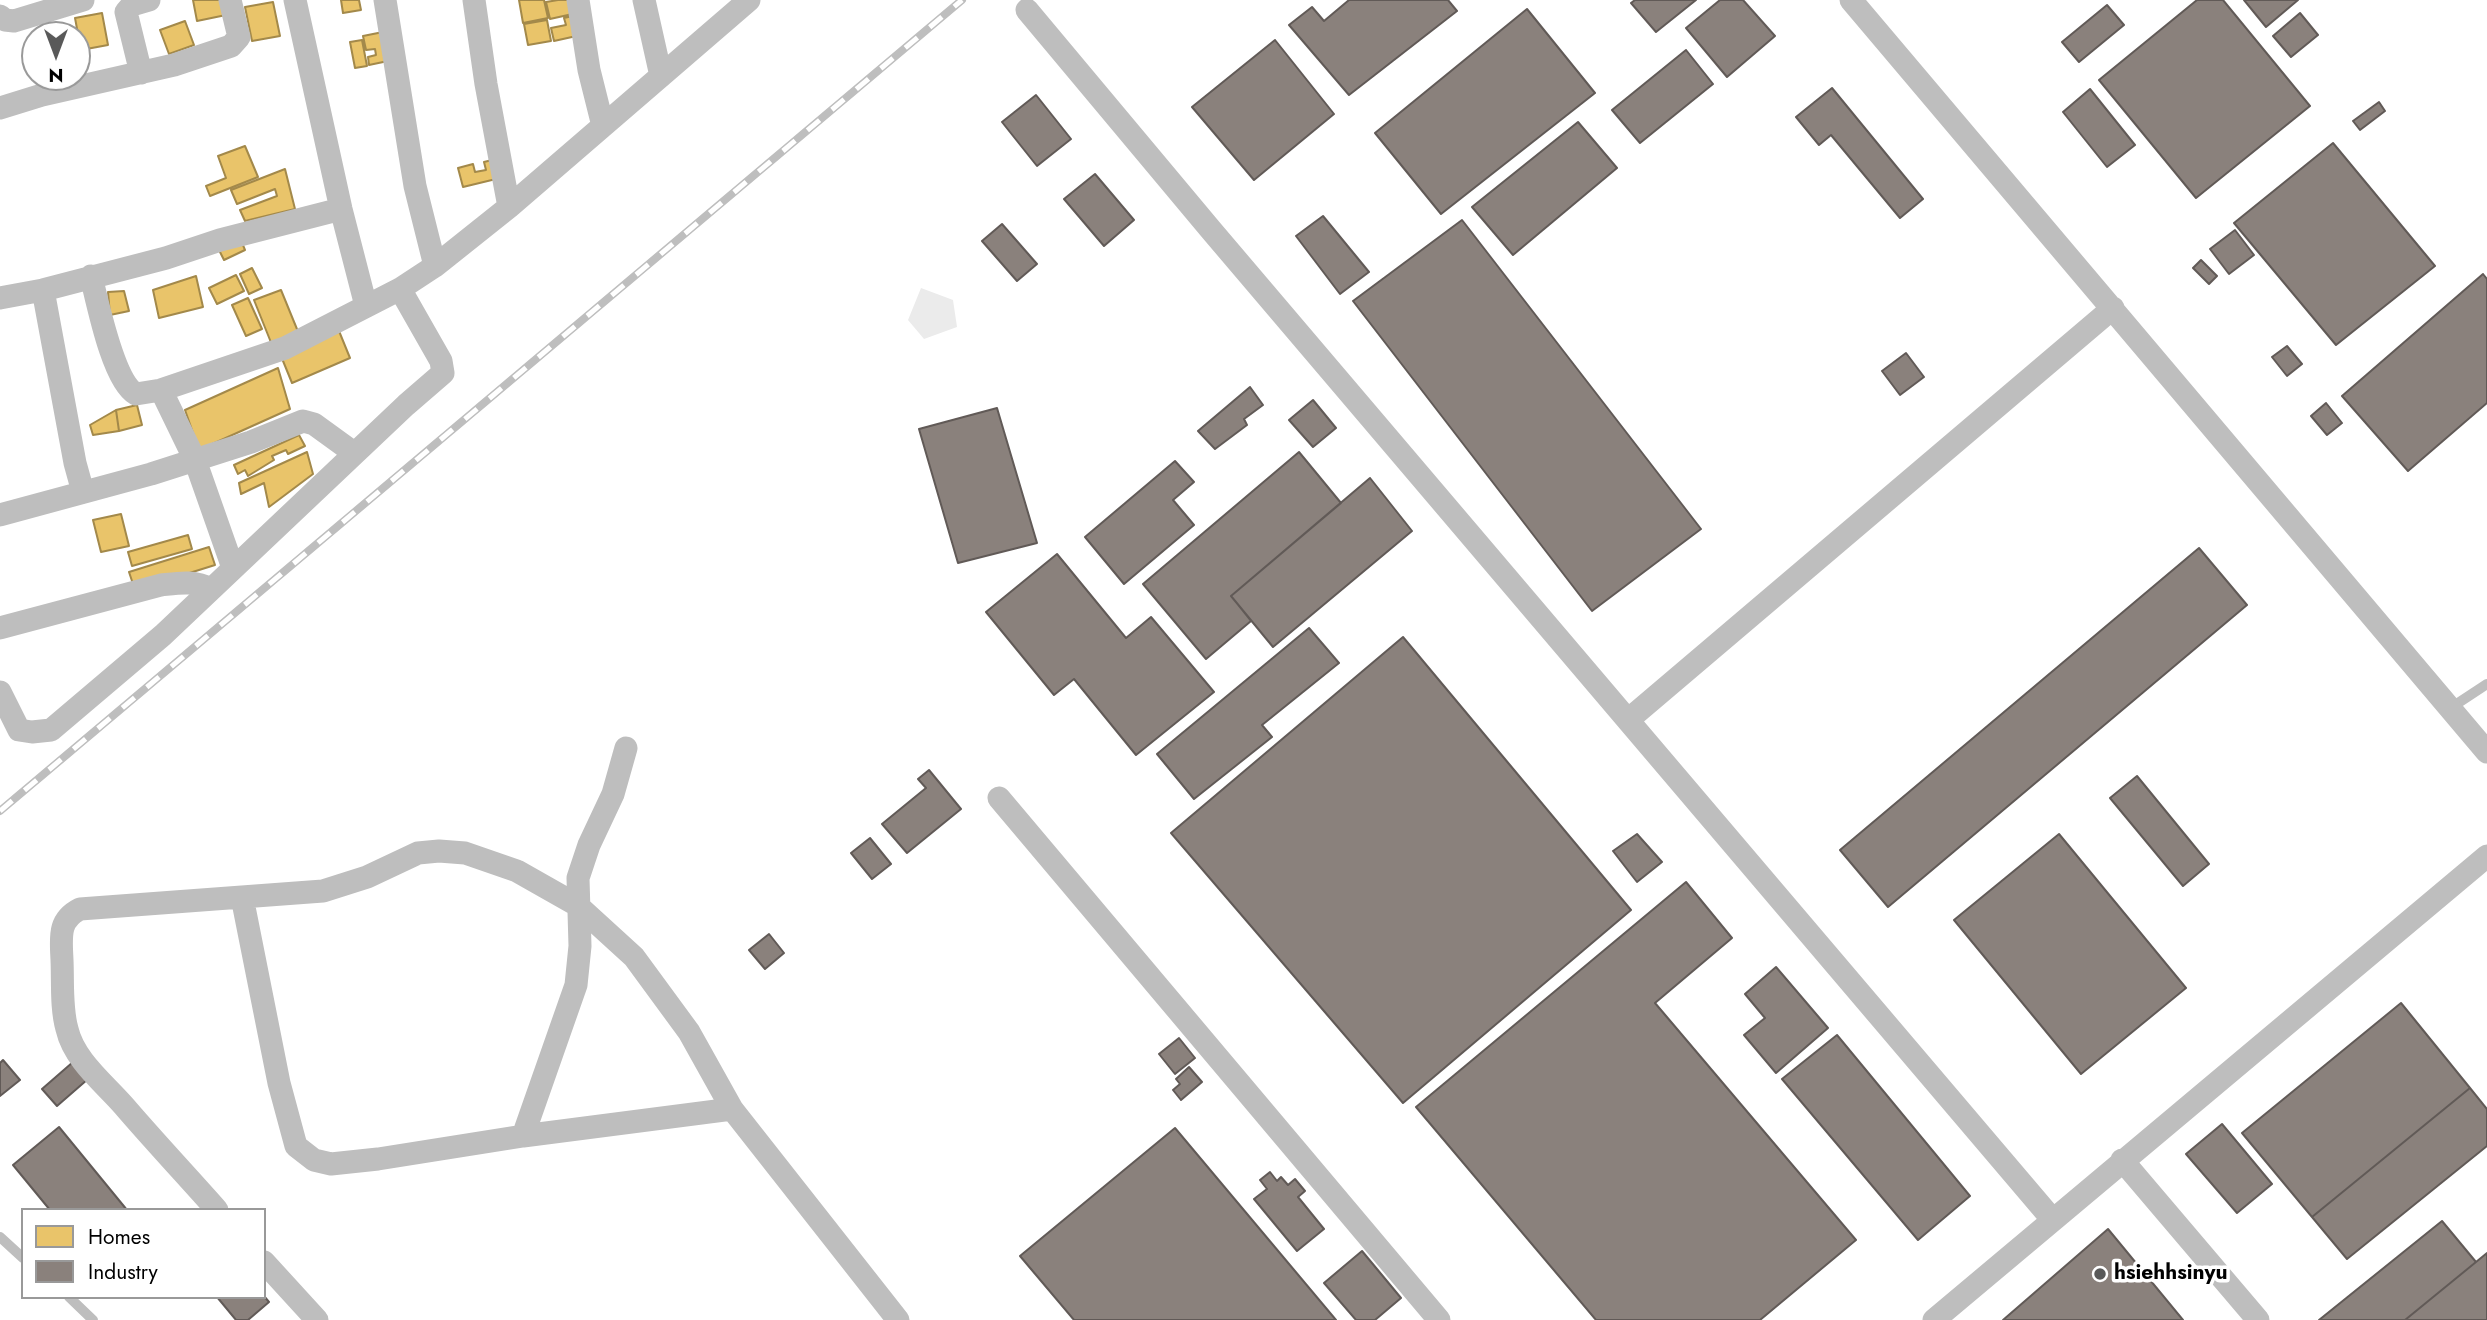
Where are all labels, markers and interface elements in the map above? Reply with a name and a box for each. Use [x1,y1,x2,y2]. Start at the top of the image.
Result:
north arrow [21,21,91,91]
text: N [48,62,64,89]
legend [21,1208,266,1299]
text: Homes [88,1222,150,1252]
text: Industry [88,1257,158,1287]
place label: hsiehhsinyu [2114,1261,2228,1287]
marker: hsiehhsinyu [2092,1266,2108,1282]

